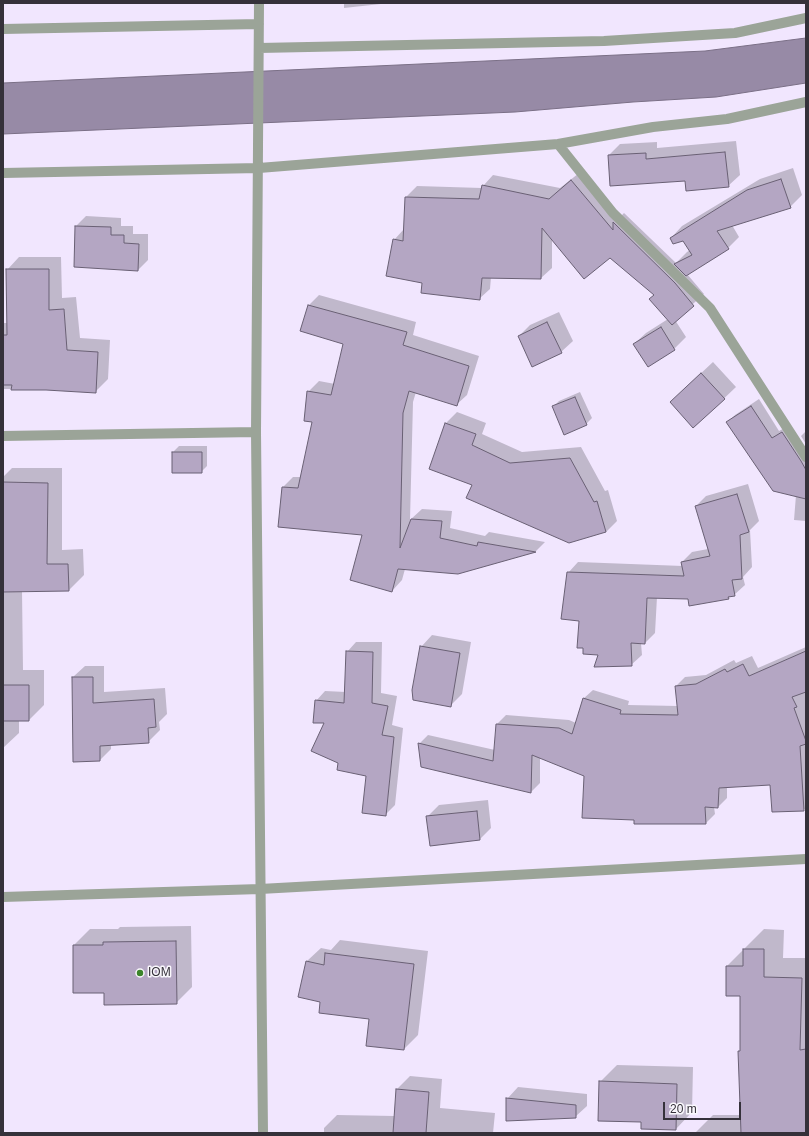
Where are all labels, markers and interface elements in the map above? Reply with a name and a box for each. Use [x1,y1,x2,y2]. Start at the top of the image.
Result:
place label: IOM [148,966,171,980]
marker: IOM [135,968,145,978]
scale bar [665,1094,743,1120]
text: 20 m [670,1102,697,1116]

